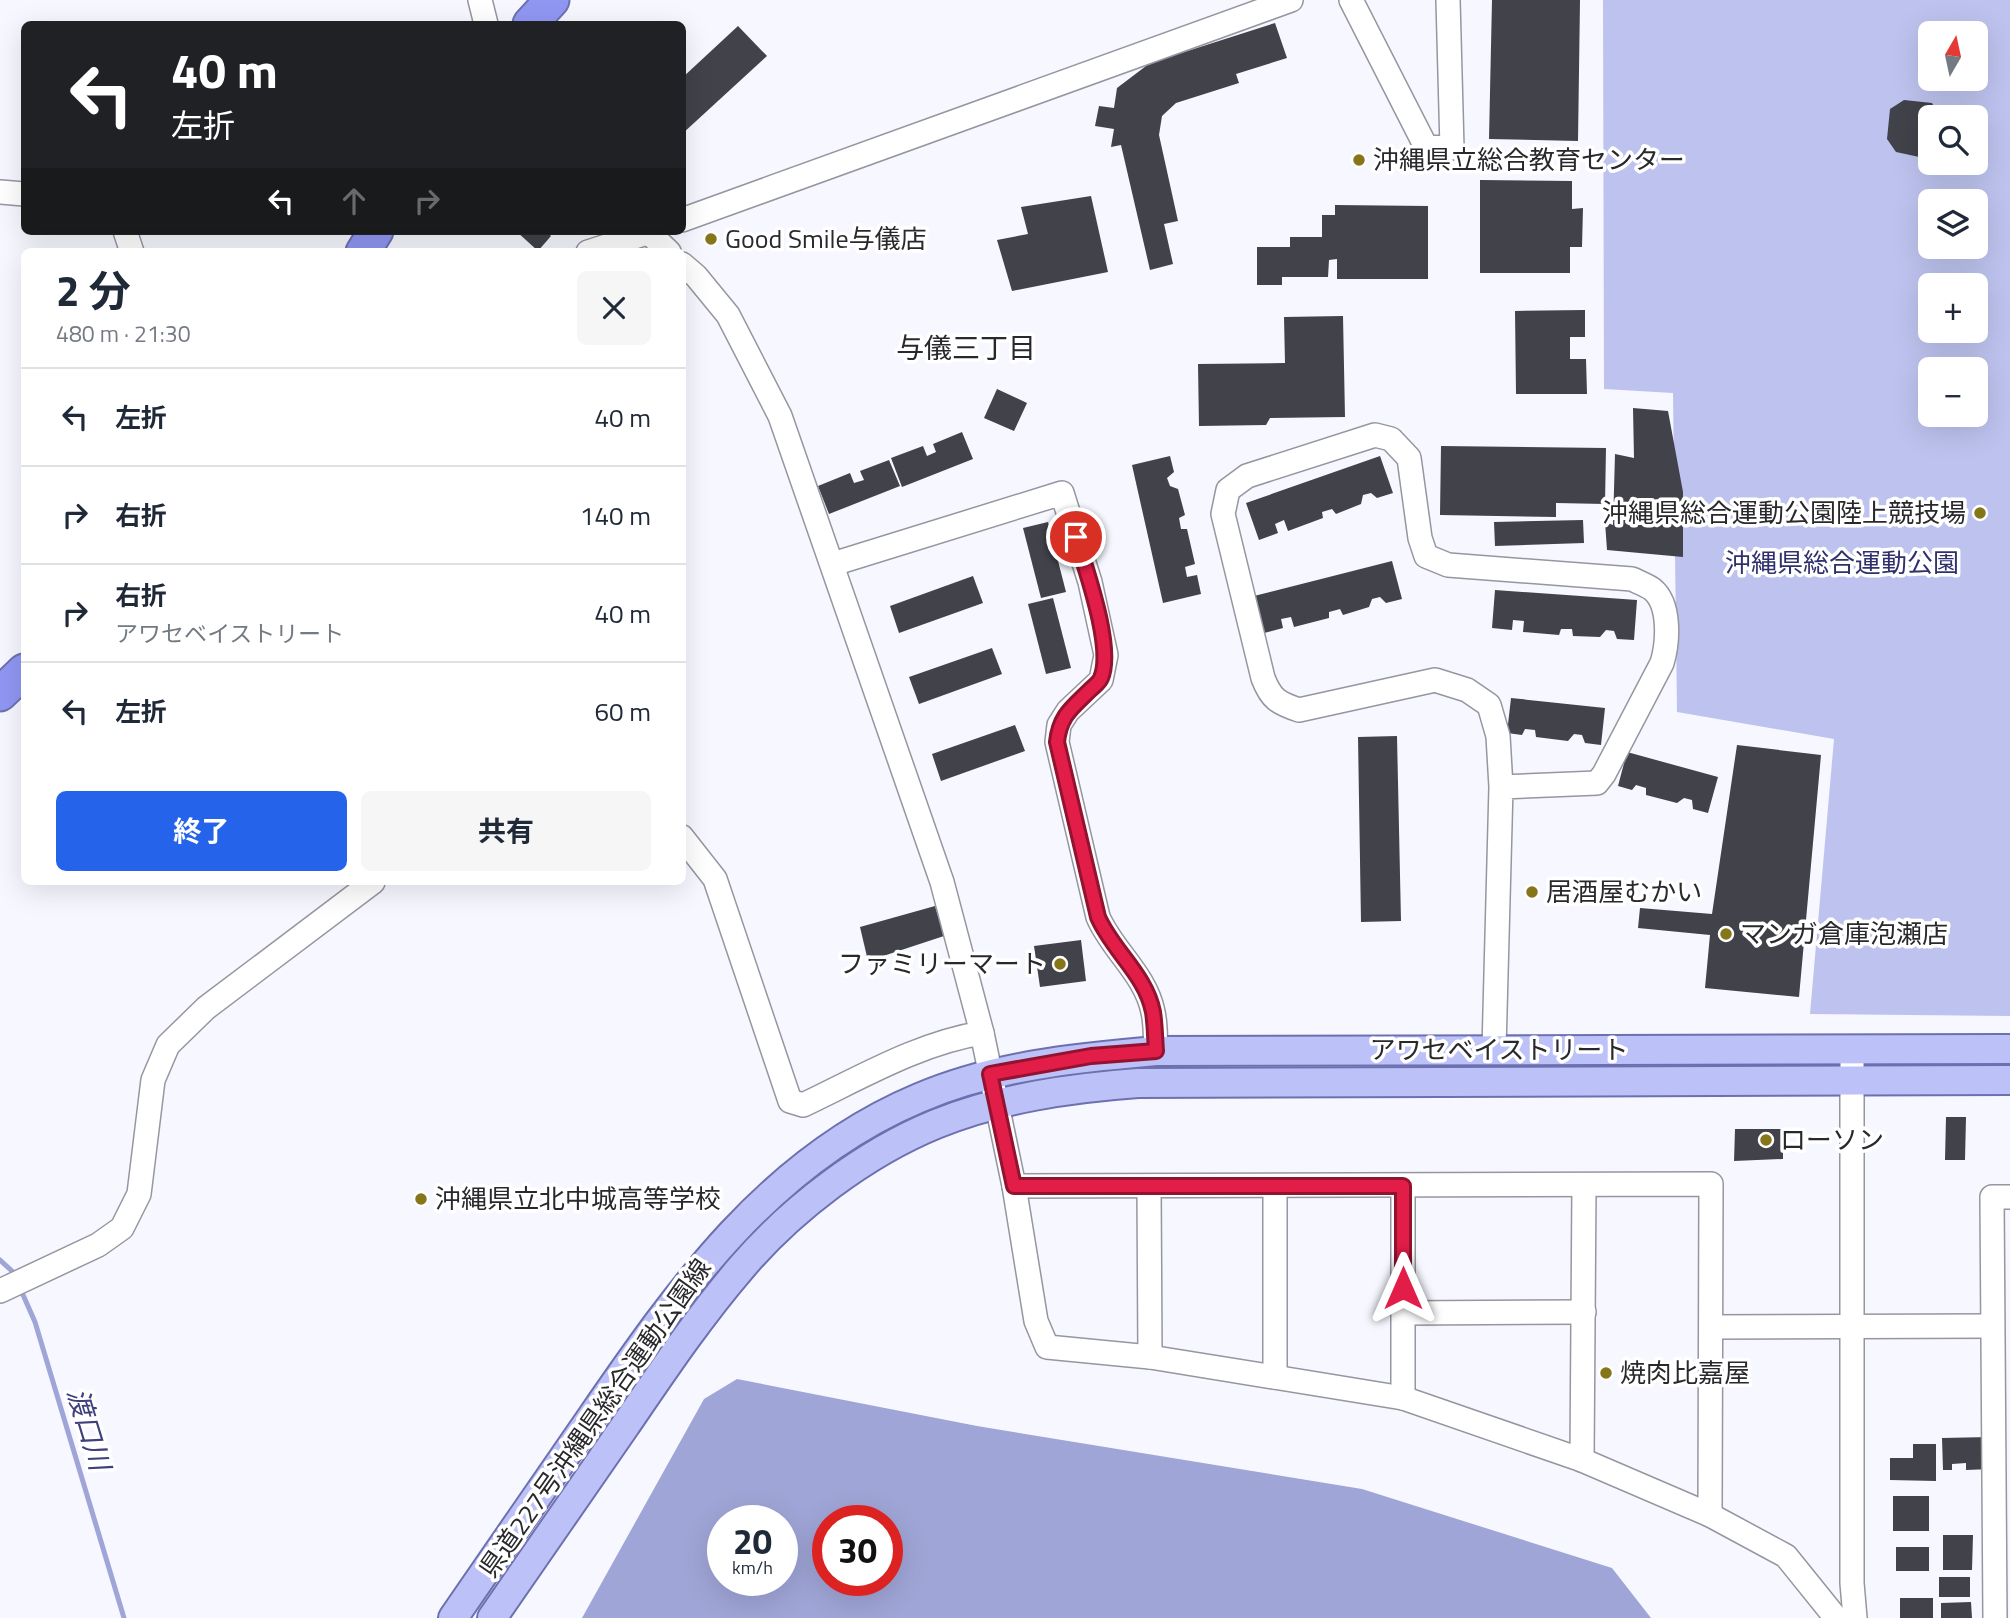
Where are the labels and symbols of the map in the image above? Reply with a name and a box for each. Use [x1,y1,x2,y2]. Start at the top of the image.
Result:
north arrow [1918,21,1988,91]
place label: 沖縄県立総合教育センター [1373,140,1685,179]
marker: 沖縄県立総合教育センター [1351,152,1367,168]
place label: Good Smile与儀店 [725,219,927,258]
marker: Good Smile与儀店 [703,231,719,247]
district label: 与儀三丁目 [896,326,1036,369]
place label: 沖縄県総合運動公園陸上競技場 [1602,493,1966,532]
marker: 沖縄県総合運動公園陸上競技場 [1972,505,1988,521]
pin [1046,507,1106,567]
park label: 沖縄県総合運動公園 [1725,543,1959,582]
place label: 居酒屋むかい [1546,872,1702,911]
marker: 居酒屋むかい [1524,884,1540,900]
place label: マンガ倉庫泡瀬店 [1740,914,1948,953]
marker: マンガ倉庫泡瀬店 [1718,926,1734,942]
place label: ファミリーマート [838,944,1046,983]
marker: ファミリーマート [1052,956,1068,972]
street label: アワセベイストリート [1369,1030,1629,1069]
place label: ローソン [1780,1120,1884,1159]
marker: ローソン [1758,1132,1774,1148]
place label: 沖縄県立北中城高等学校 [435,1179,721,1218]
marker: 沖縄県立北中城高等学校 [413,1191,429,1207]
street label: 県道227号沖縄県総合運動公園線 [469,1250,720,1585]
position arrow [1366,1251,1440,1325]
place label: 焼肉比嘉屋 [1620,1353,1750,1392]
marker: 焼肉比嘉屋 [1598,1365,1614,1381]
water label: 渡口川 [57,1382,123,1478]
speed limit sign: 30 [812,1505,903,1596]

